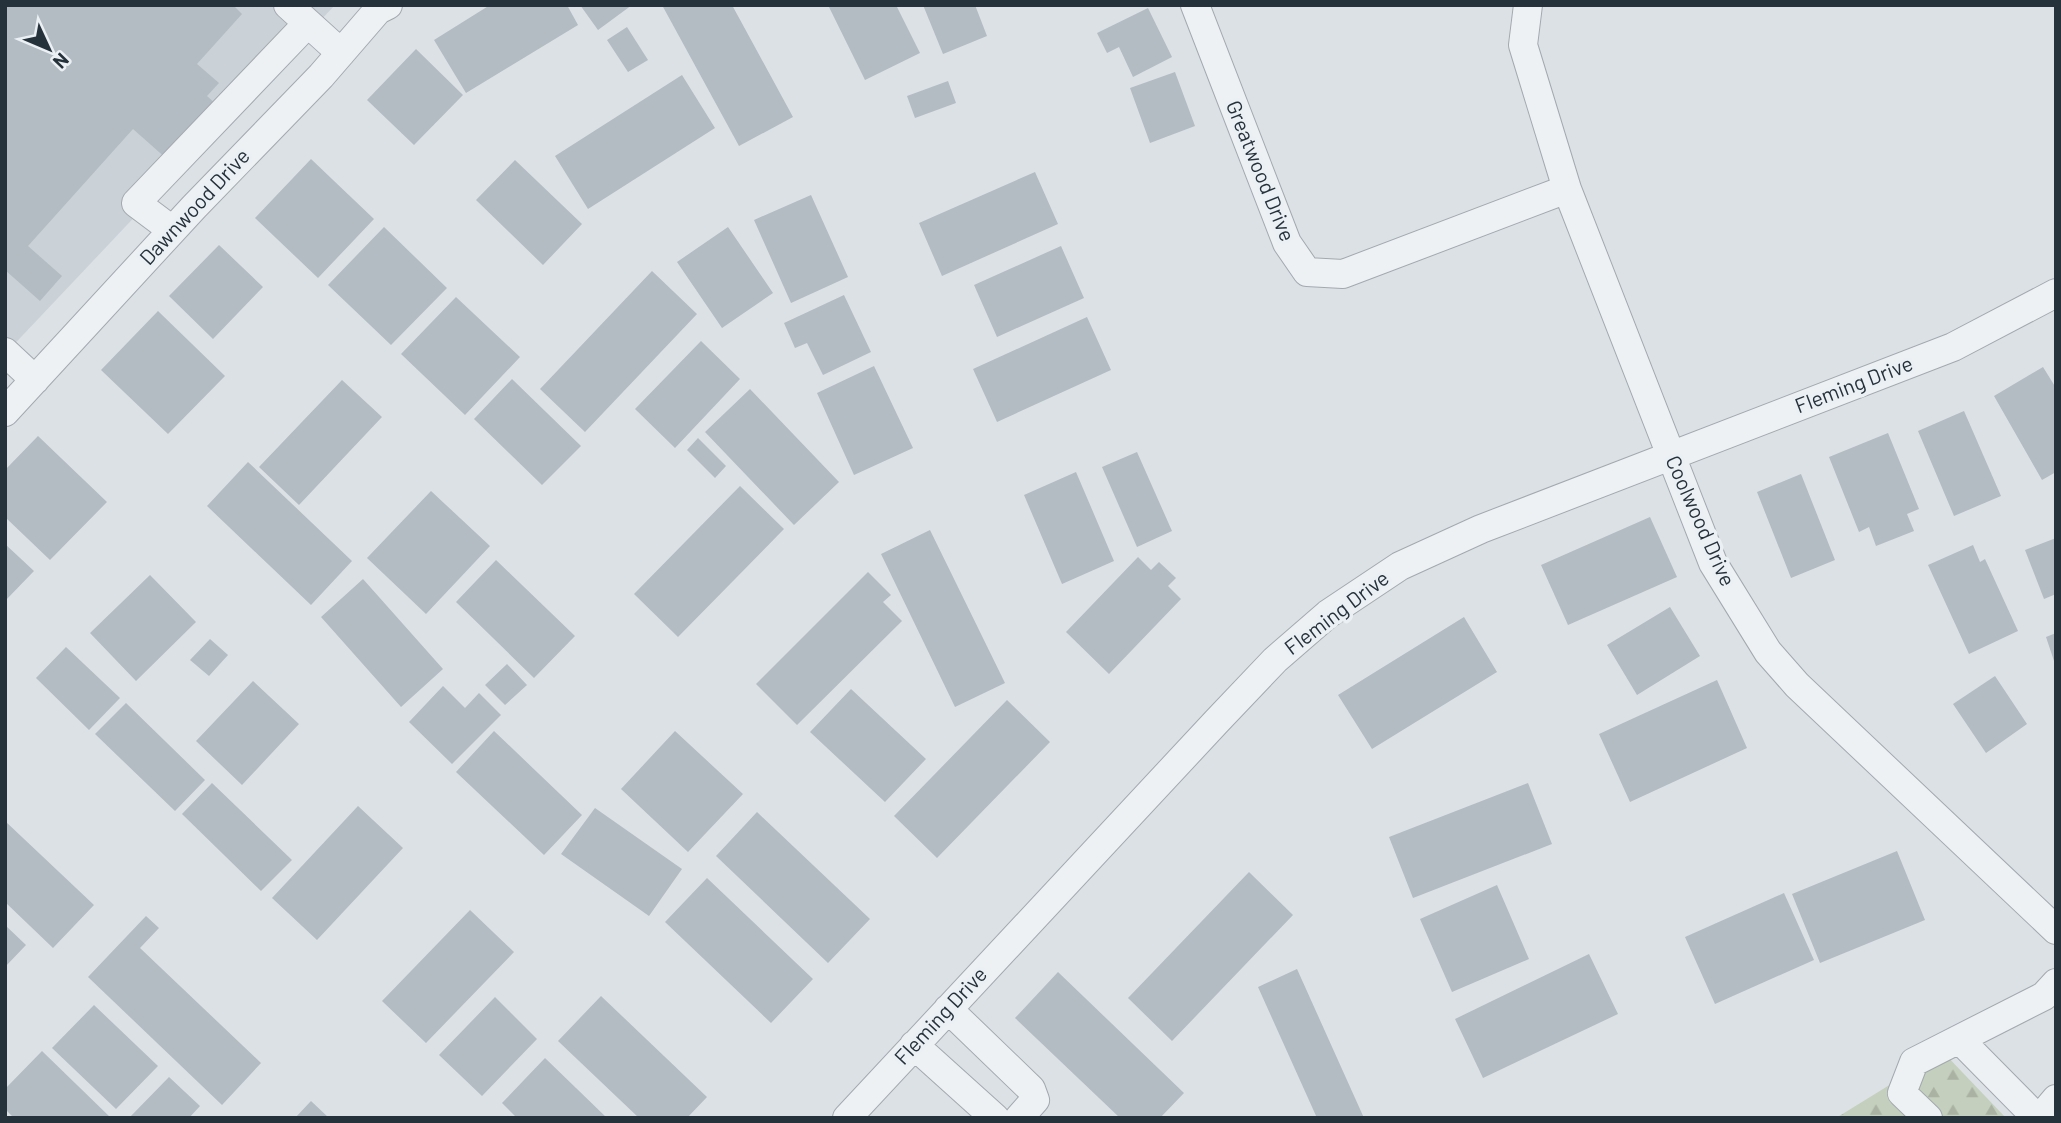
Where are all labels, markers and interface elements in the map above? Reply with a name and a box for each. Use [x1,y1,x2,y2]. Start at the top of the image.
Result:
north arrow [14,14,84,84]
text: N [49,49,74,74]
street label: Greatwood Drive [1222,96,1301,245]
street label: Dawnwood Drive [134,143,254,269]
street label: Fleming Drive [1791,350,1916,418]
street label: Coolwood Drive [1661,451,1741,590]
street label: Fleming Drive [1279,564,1393,659]
street label: Fleming Drive [888,961,991,1069]

